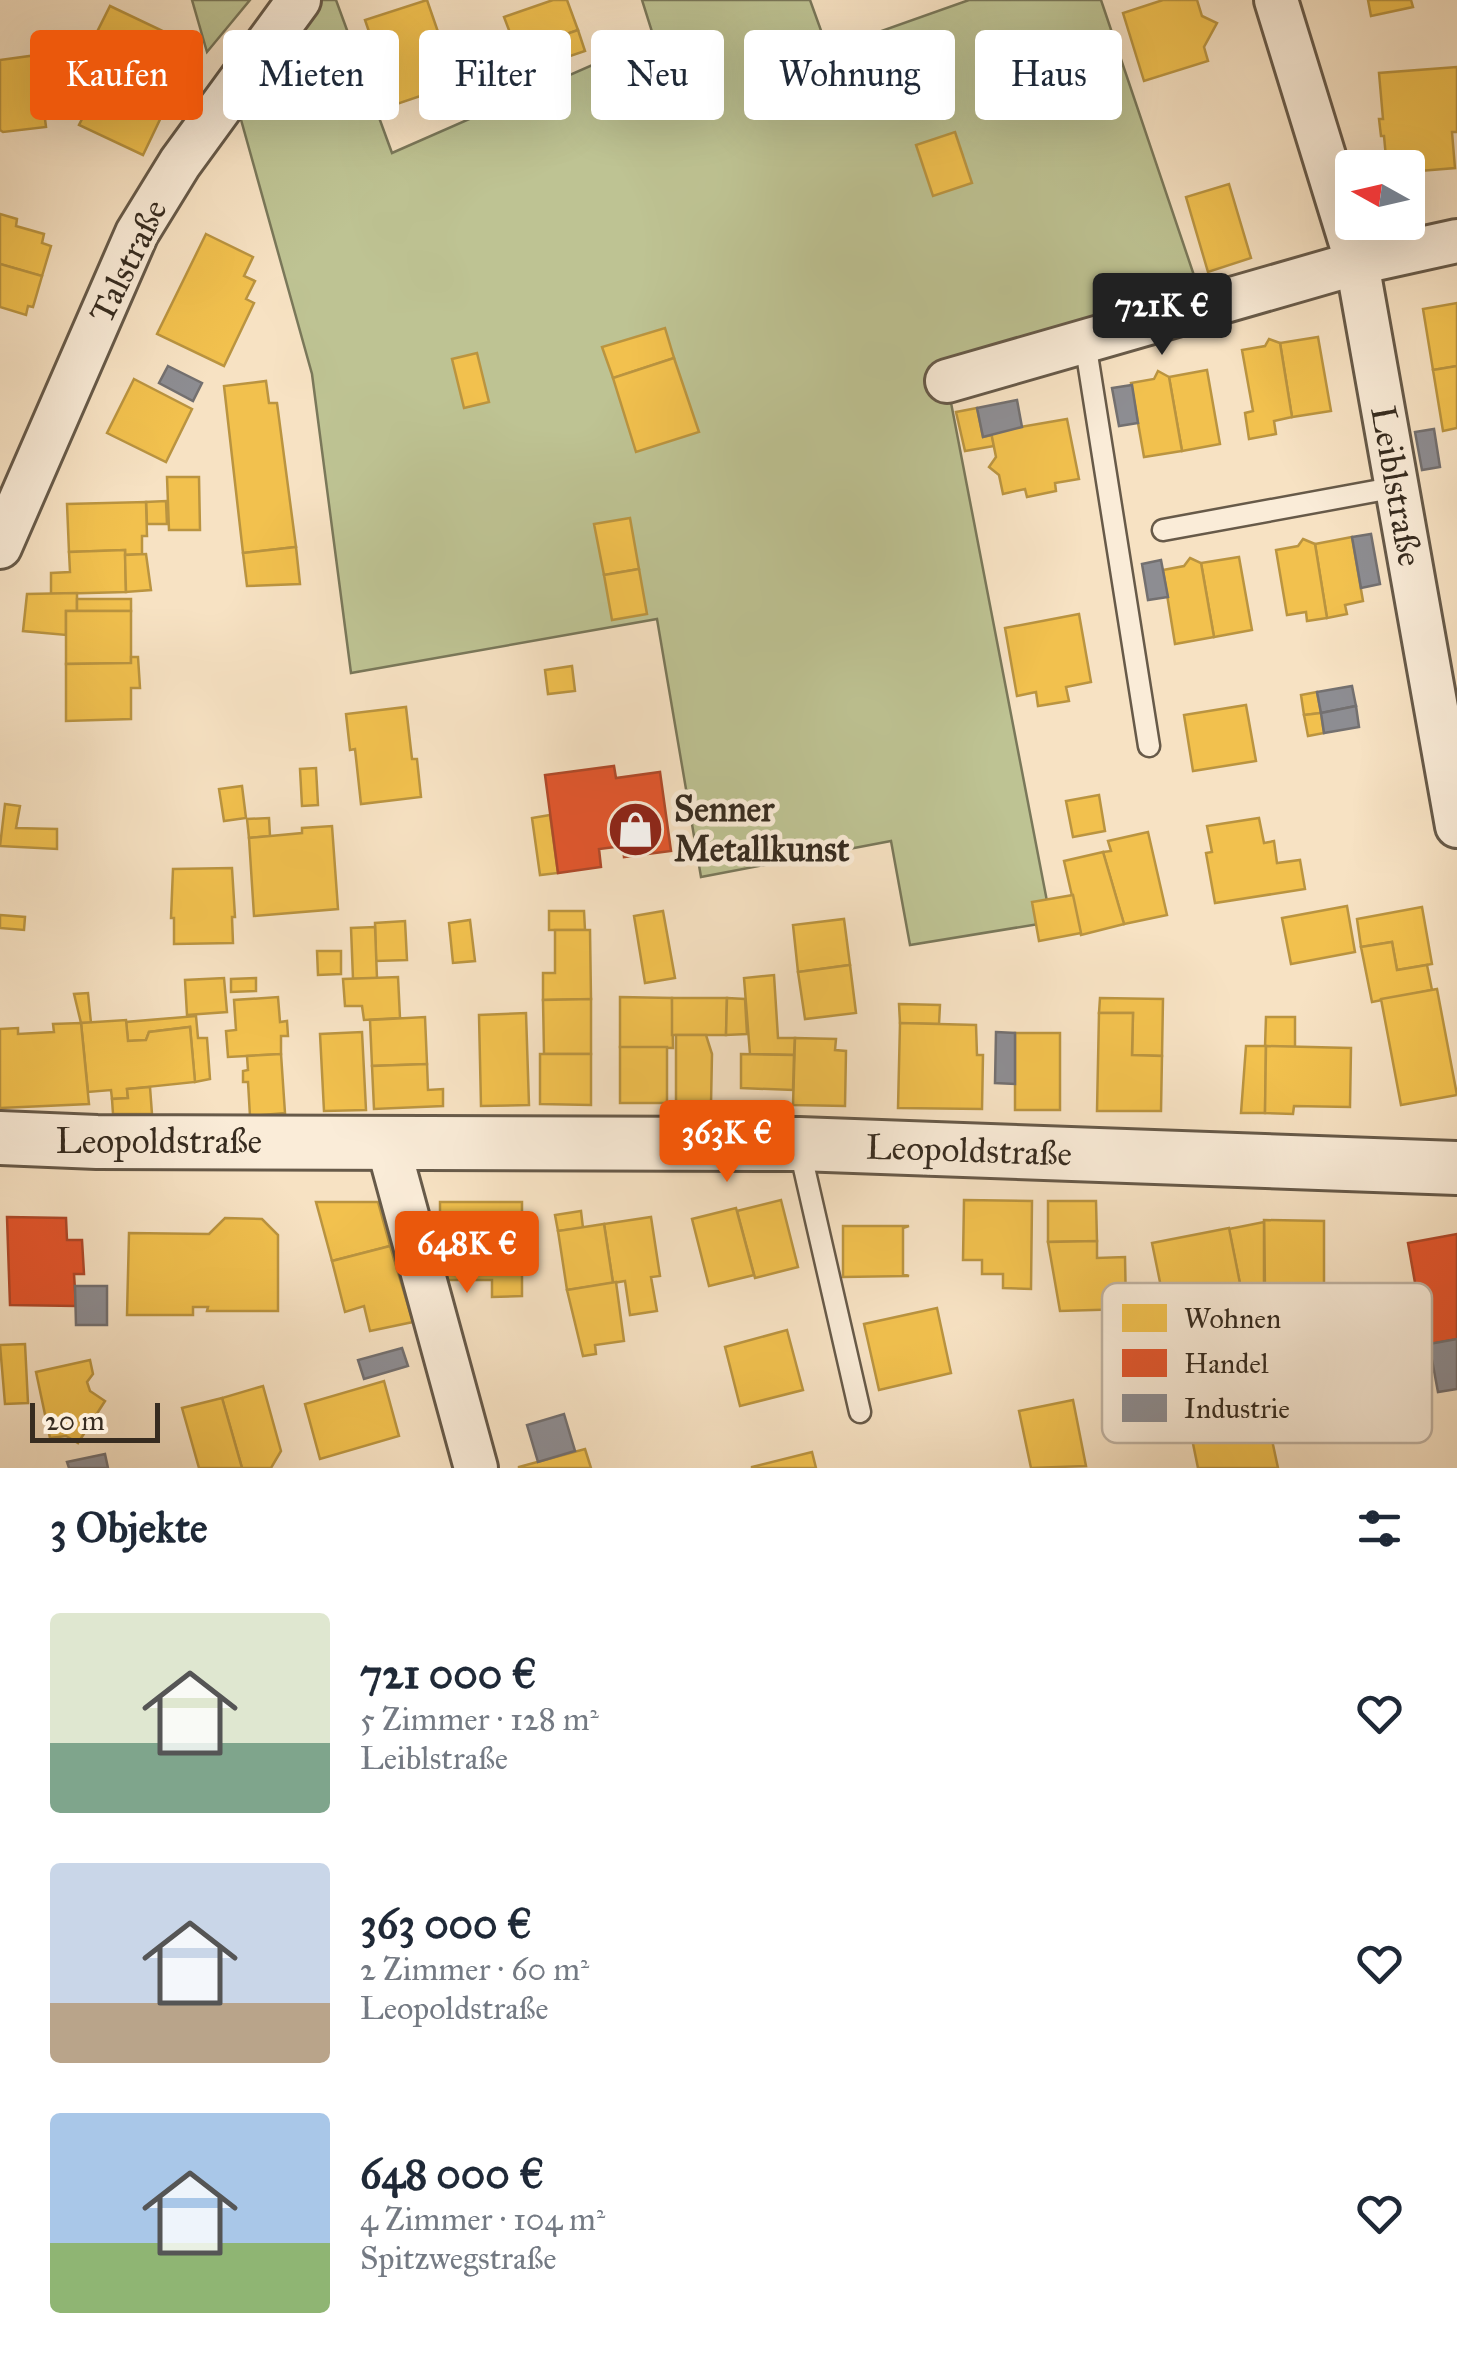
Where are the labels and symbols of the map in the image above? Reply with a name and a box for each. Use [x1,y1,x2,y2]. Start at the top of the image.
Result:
north arrow [1335,150,1425,240]
street label: Talstraße [80,193,177,330]
pin: 721K € [1081,273,1243,358]
street label: Leiblstraße [1361,403,1432,570]
place label: Senner Metallkunst [674,788,850,871]
shop icon: Senner Metallkunst [605,799,665,859]
pin: 363K € [646,1100,808,1185]
street label: Leopoldstraße [56,1120,262,1163]
street label: Leopoldstraße [865,1125,1073,1176]
pin: 648K € [386,1211,548,1296]
legend [1102,1283,1432,1443]
text: Wohnen [1184,1301,1281,1336]
text: Handel [1184,1346,1269,1381]
text: Industrie [1184,1391,1290,1426]
scale bar [30,1398,160,1442]

